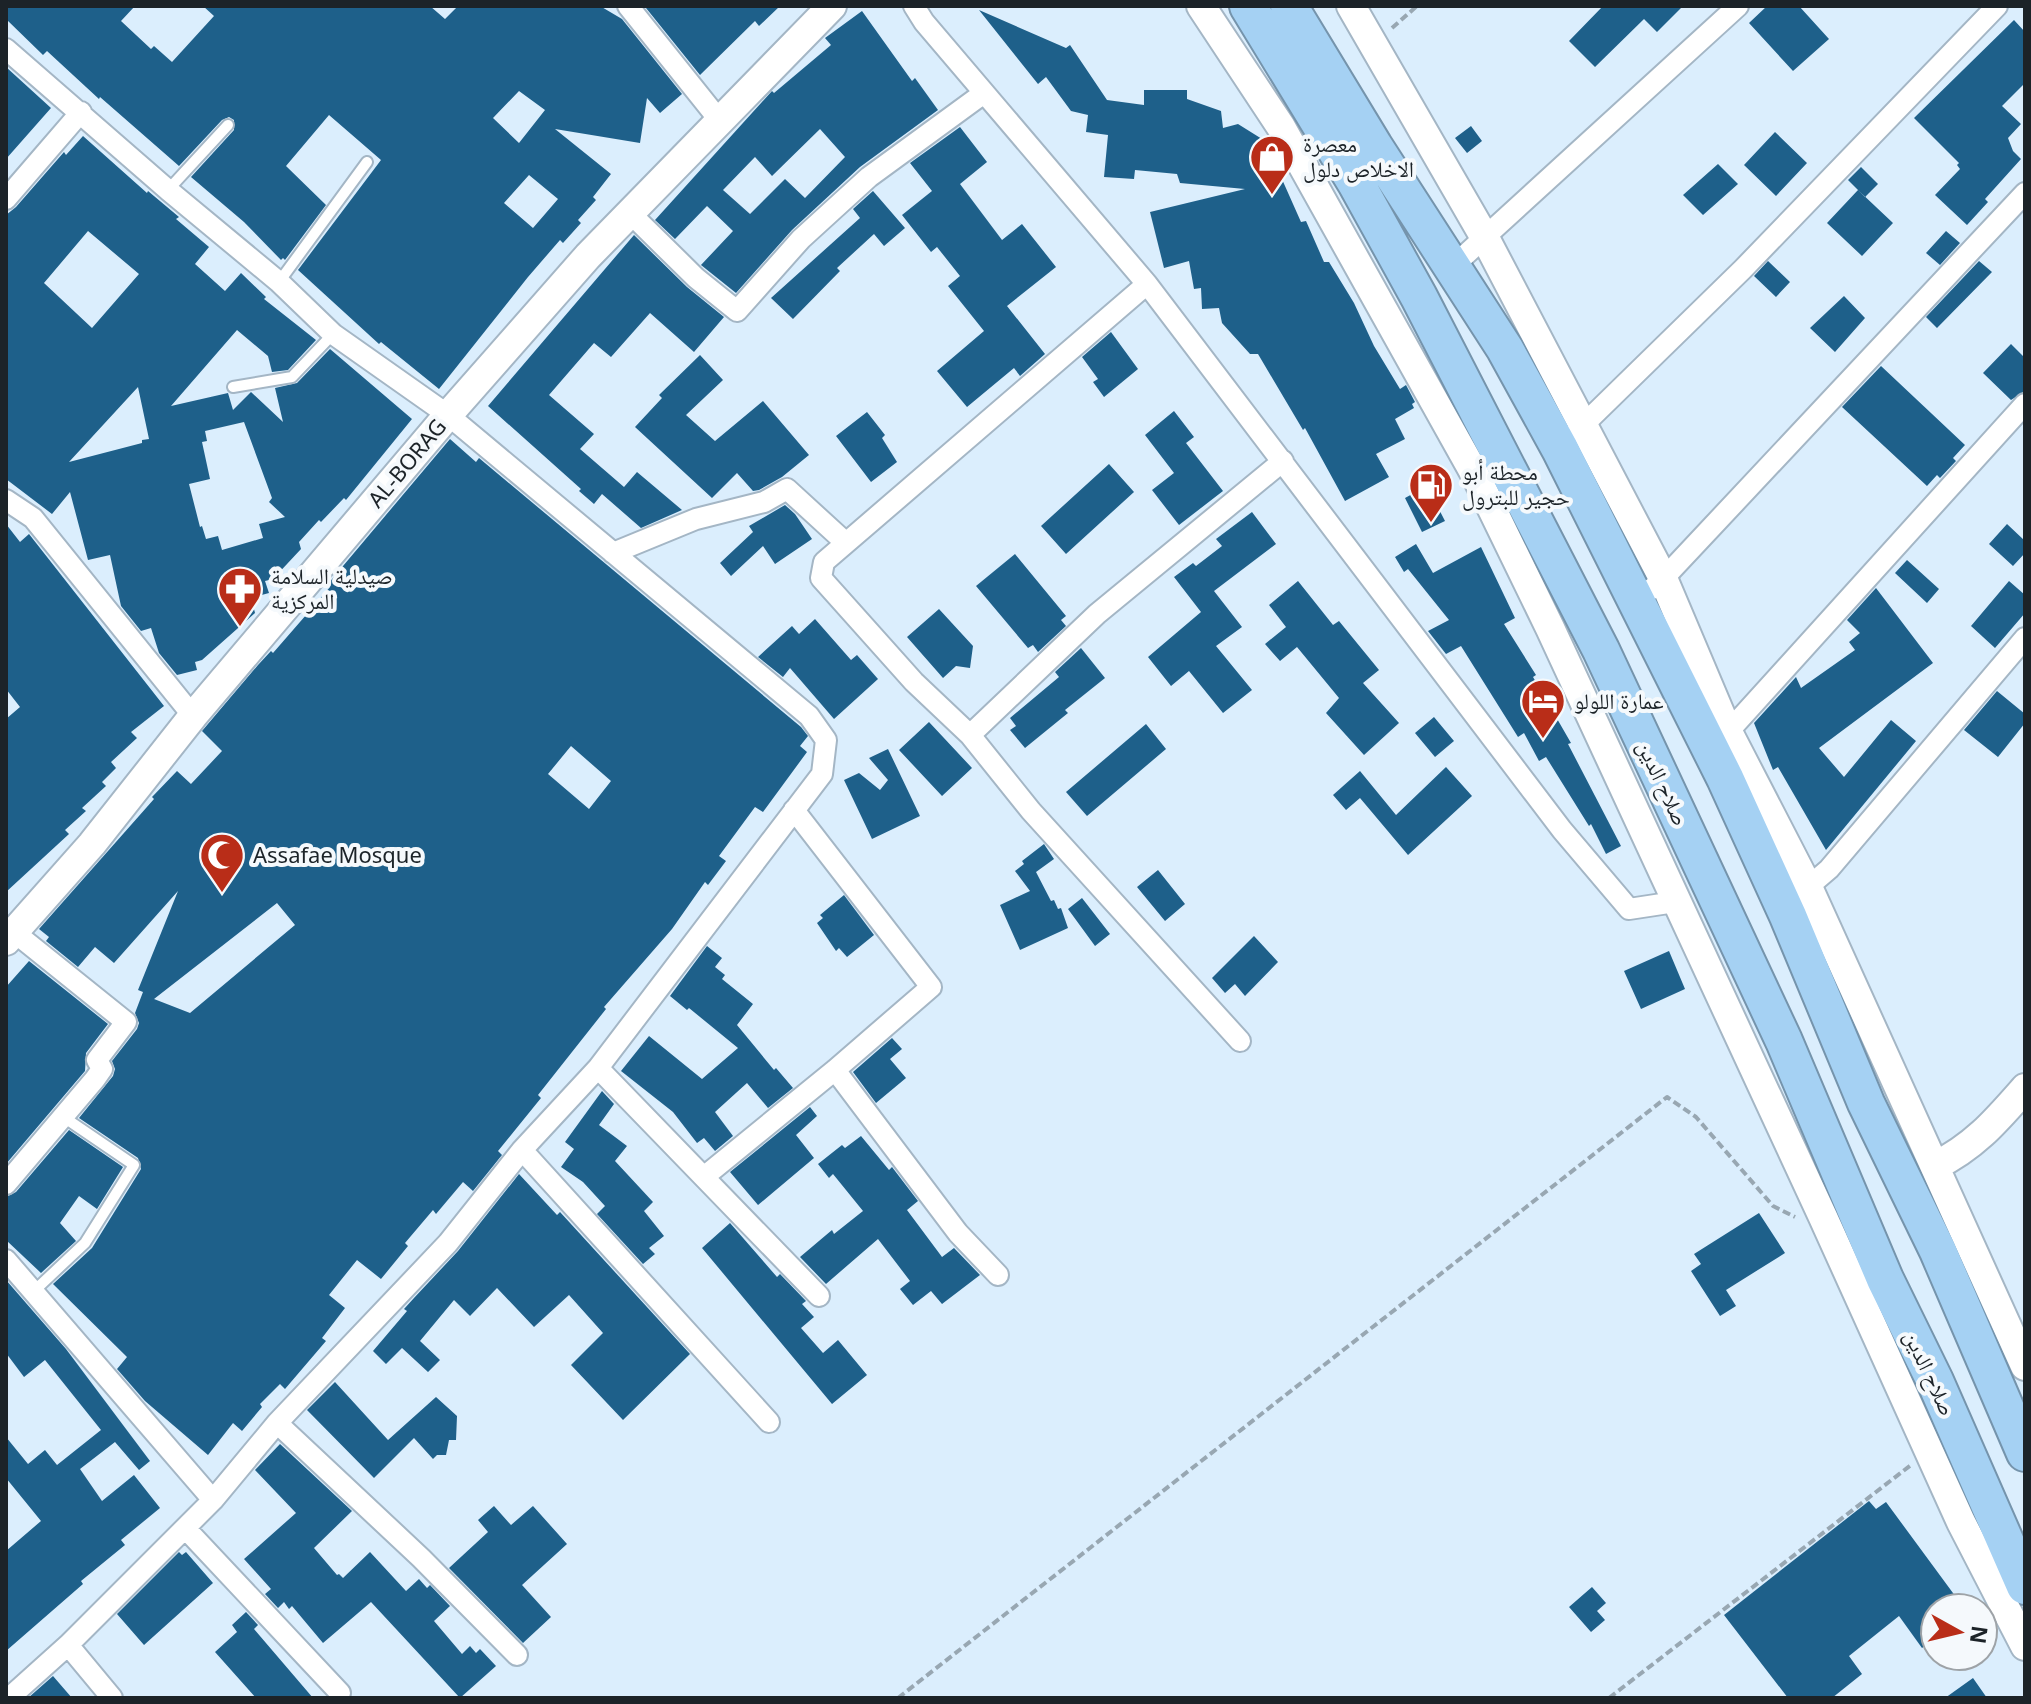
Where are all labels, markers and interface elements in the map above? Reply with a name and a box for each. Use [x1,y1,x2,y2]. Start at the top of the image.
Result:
place label: معصرة الاخلاص دلول [1303,128,1414,183]
shop icon: معصرة الاخلاص دلول [1248,133,1296,196]
street label: AL-BORAG [360,412,452,513]
place label: محطة أبو حجير للبترول [1462,456,1570,511]
fuel station icon: محطة أبو حجير للبترول [1407,461,1455,524]
place label: صيدلية السلامة المركزية [271,560,393,615]
pharmacy icon: صيدلية السلامة المركزية [216,565,264,628]
hotel icon: عمارة اللولو [1519,677,1567,740]
place label: عمارة اللولو [1574,685,1664,715]
street label: صلاح الدين [1631,735,1697,830]
mosque icon: Assafae Mosque [198,831,246,894]
place label: Assafae Mosque [253,839,422,869]
street label: صلاح الدين [1898,1325,1964,1420]
north arrow [1919,1592,1999,1672]
text: N [1964,1624,1996,1646]

